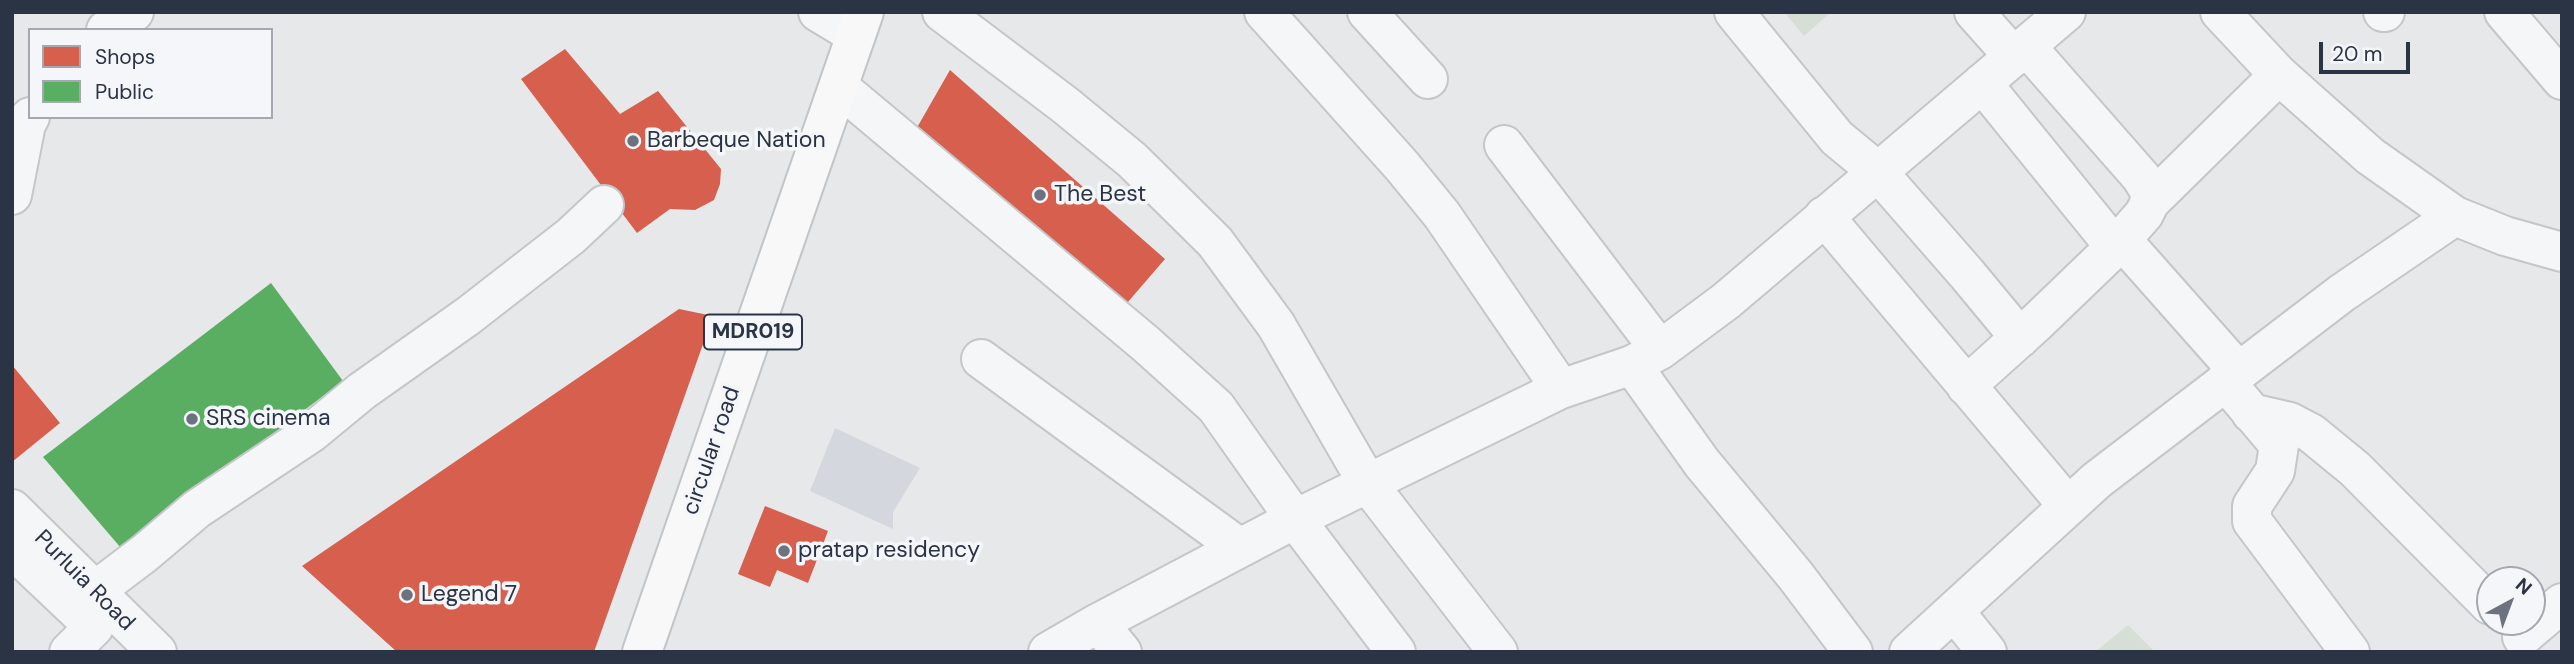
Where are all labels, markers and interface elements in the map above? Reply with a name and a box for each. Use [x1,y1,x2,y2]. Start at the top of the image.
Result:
legend [28,28,273,119]
scale bar [2322,28,2413,72]
text: 20 m [2332,40,2383,68]
text: Shops [95,43,155,71]
text: Public [95,78,154,106]
place label: Barbeque Nation [647,127,826,155]
marker: Barbeque Nation [625,133,641,149]
place label: The Best [1054,181,1146,209]
marker: The Best [1032,187,1048,203]
road number: MDR019 [704,314,802,350]
street label: circular road [677,383,747,519]
place label: SRS cinema [206,405,330,433]
marker: SRS cinema [184,411,200,427]
street label: Purluia Road [28,525,140,637]
place label: pratap residency [798,537,980,565]
marker: pratap residency [776,543,792,559]
north arrow [2476,566,2546,636]
text: N [2510,572,2537,600]
place label: Legend 7 [421,581,517,609]
marker: Legend 7 [399,587,415,603]

